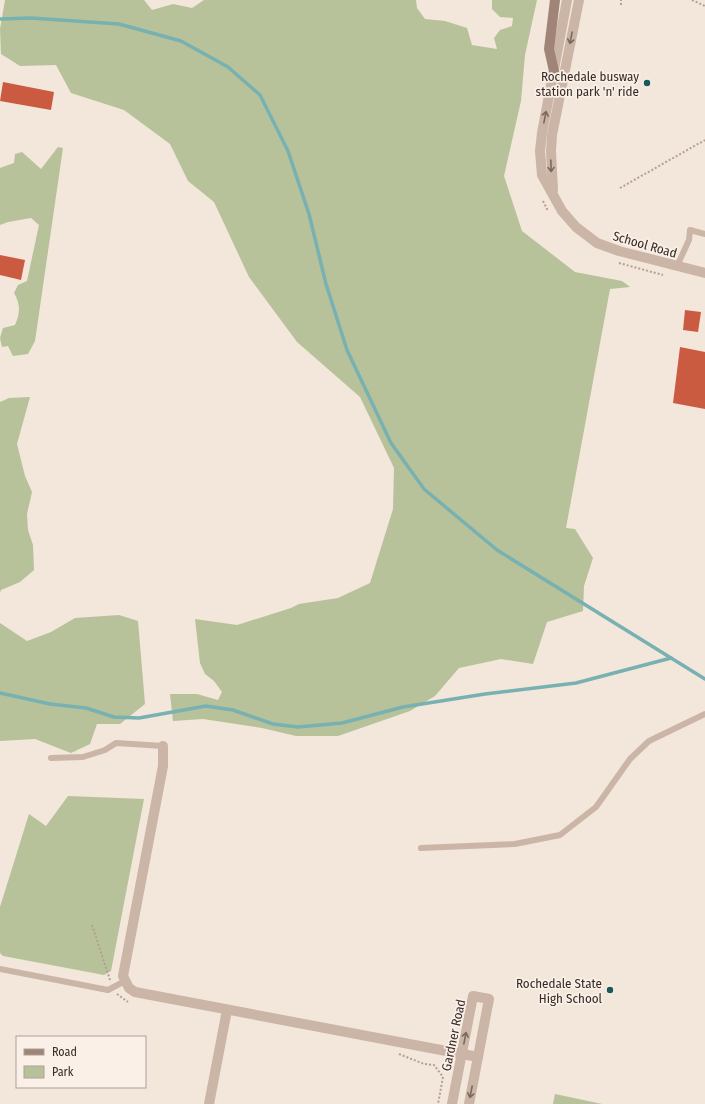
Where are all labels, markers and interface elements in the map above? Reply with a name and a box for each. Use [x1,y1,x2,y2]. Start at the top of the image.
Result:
one-way arrow [567,31,575,44]
place label: Rochedale busway station park 'n' ride [536,69,639,99]
marker: Rochedale busway station park 'n' ride [642,78,652,88]
one-way arrow [541,110,549,123]
one-way arrow [547,159,555,172]
street label: School Road [611,228,679,261]
place label: Rochedale State High School [516,976,603,1006]
marker: Rochedale State High School [605,985,615,995]
street label: Gardner Road [439,998,468,1072]
one-way arrow [461,1032,469,1045]
legend [16,1036,146,1088]
text: Road [52,1045,77,1059]
text: Park [52,1065,74,1079]
one-way arrow [467,1085,475,1098]

